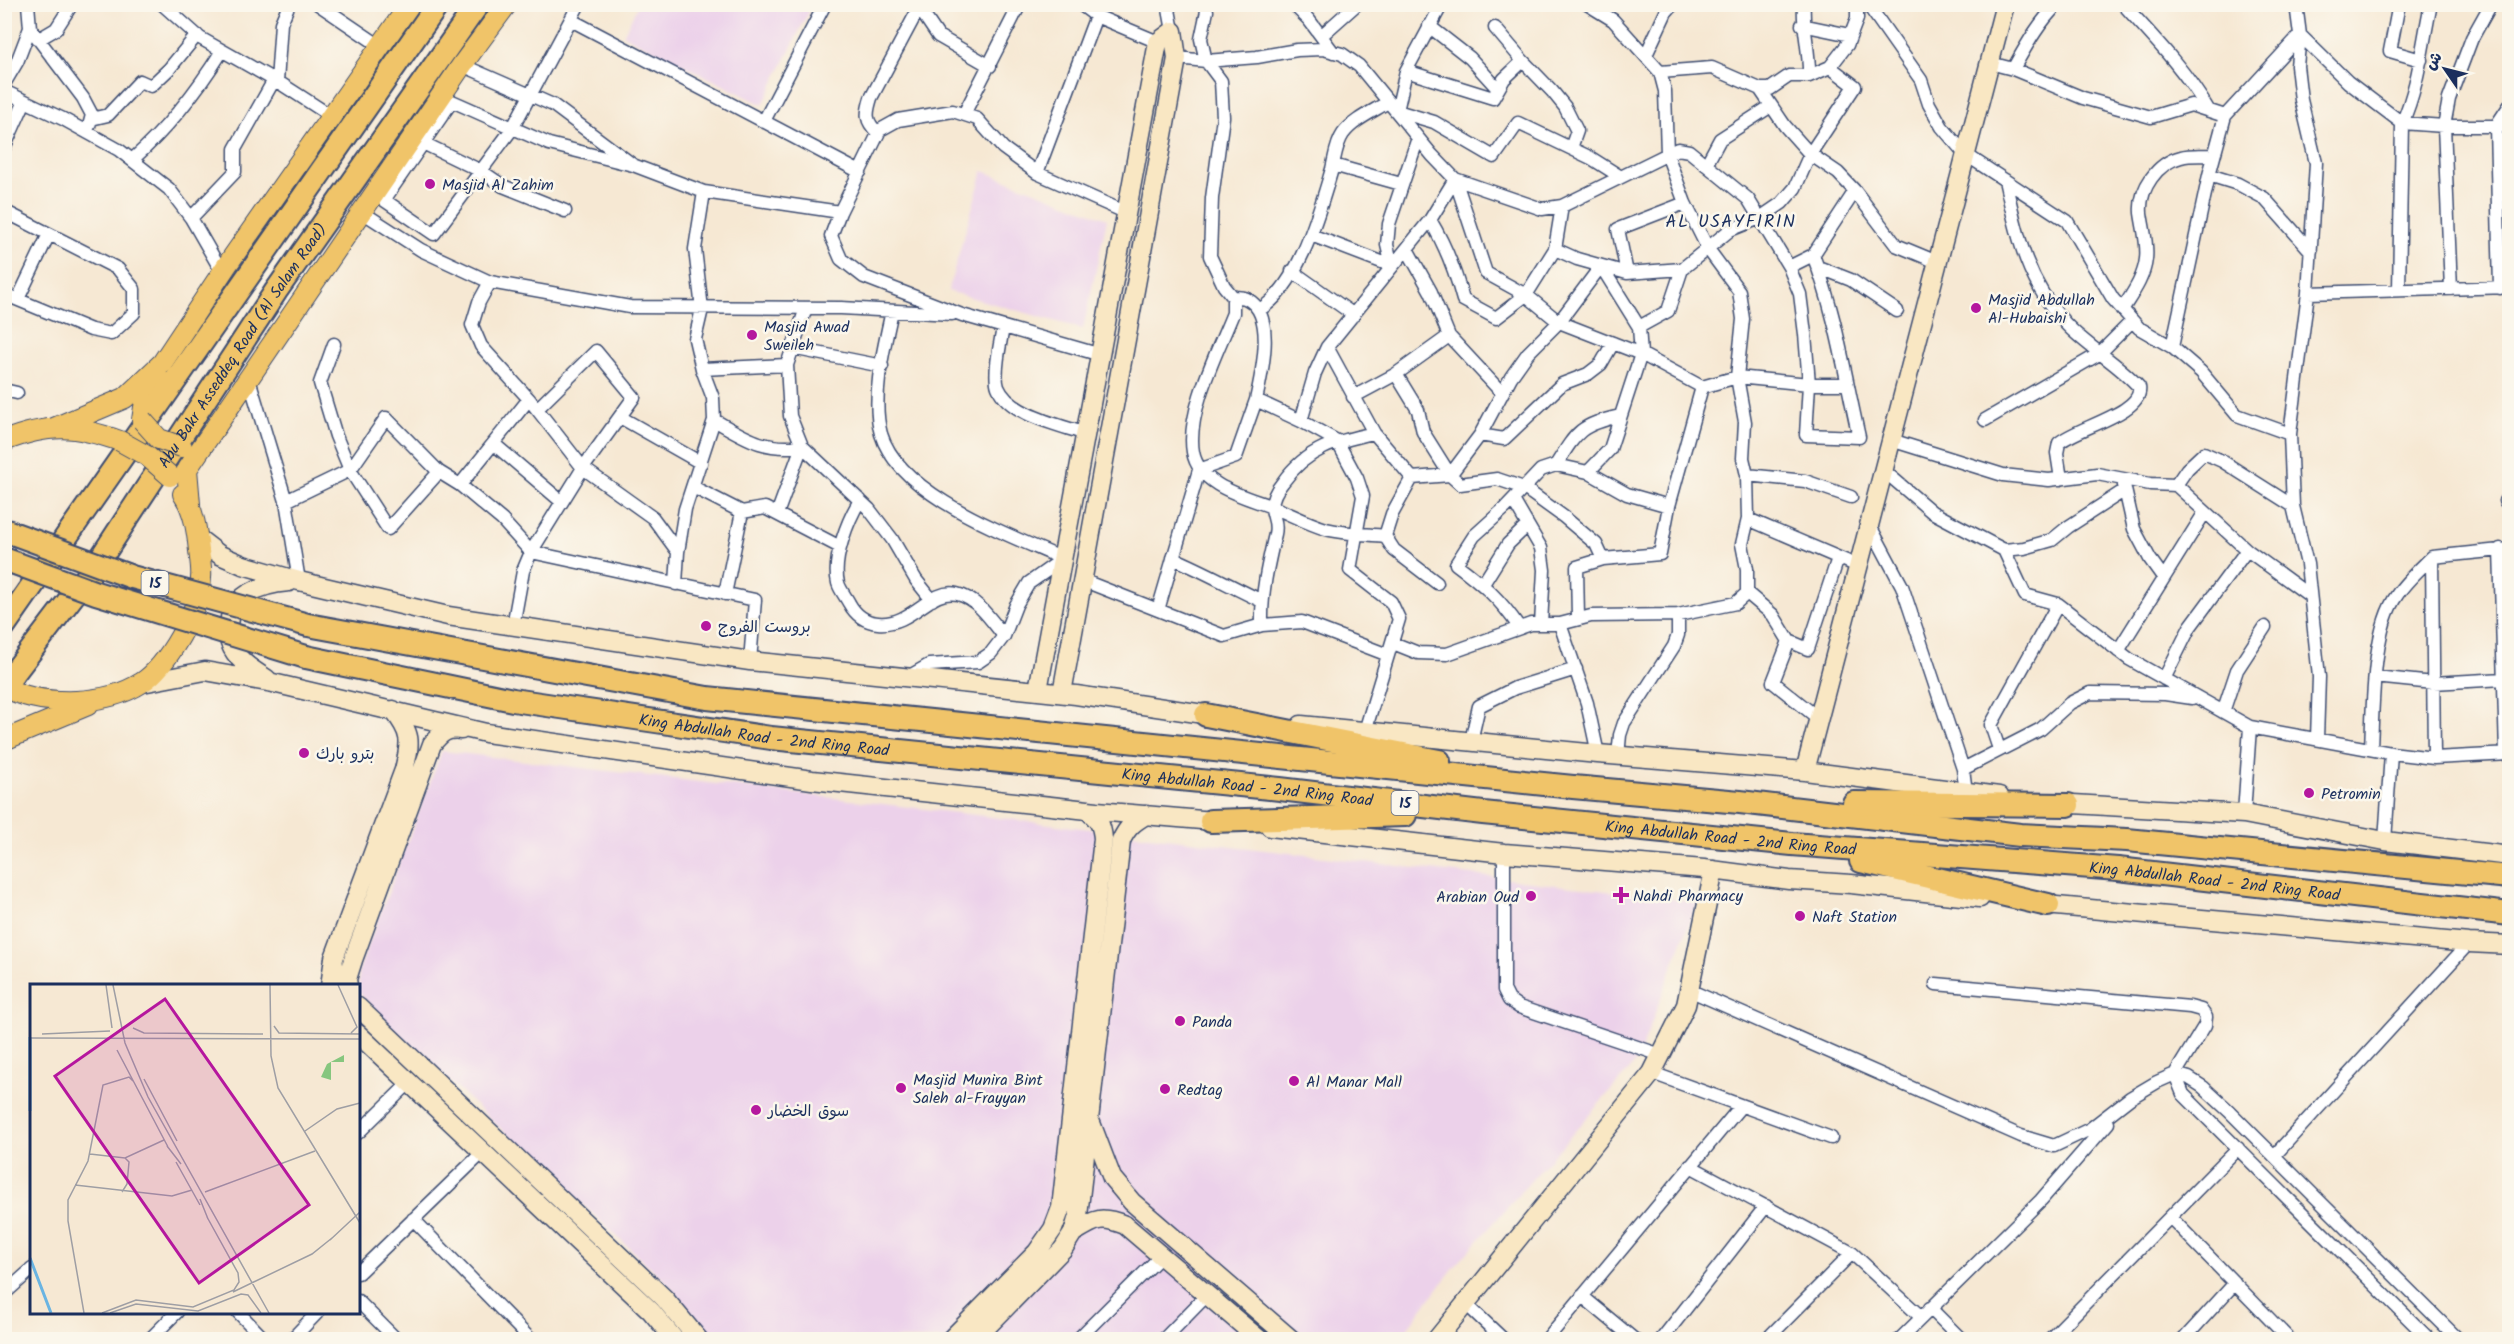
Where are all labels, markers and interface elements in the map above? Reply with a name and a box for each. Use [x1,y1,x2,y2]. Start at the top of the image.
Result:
north arrow [2415,39,2475,99]
text: ش [2419,47,2449,76]
place label: Masjid Al Zahim [442,173,554,198]
marker: Masjid Al Zahim [423,177,437,191]
district label: AL USAYFIRIN [1666,208,1796,237]
street label: Abu Bakr Asseddeq Road (Al Salam Road) [152,218,334,473]
place label: Masjid Abdullah Al-Hubaishi [1988,288,2095,331]
marker: Masjid Abdullah Al-Hubaishi [1969,301,1983,315]
place label: Masjid Awad Sweileh [764,315,850,358]
marker: Masjid Awad Sweileh [745,328,759,342]
road number: 15 [142,571,168,595]
place label: بروست الفروج [718,615,811,640]
marker: بروست الفروج [699,619,713,633]
street label: King Abdullah Road - 2nd Ring Road [637,708,892,764]
place label: بترو بارك [316,742,375,767]
marker: بترو بارك [297,746,311,760]
street label: King Abdullah Road - 2nd Ring Road [1120,762,1375,814]
place label: Petromin [2321,782,2381,807]
marker: Petromin [2302,786,2316,800]
road number: 15 [1392,791,1418,815]
street label: King Abdullah Road - 2nd Ring Road [1604,814,1858,863]
street label: King Abdullah Road - 2nd Ring Road [2088,856,2342,909]
place label: Nahdi Pharmacy [1633,884,1744,909]
place label: Arabian Oud [1436,885,1520,910]
marker: Nahdi Pharmacy [1614,888,1628,902]
marker: Arabian Oud [1524,889,1538,903]
place label: Naft Station [1812,905,1897,930]
marker: Naft Station [1793,909,1807,923]
inset map [30,984,360,1314]
place label: Panda [1192,1010,1232,1035]
marker: Panda [1173,1014,1187,1028]
place label: Masjid Munira Bint Saleh al-Frayyan [913,1068,1044,1111]
place label: Al Manar Mall [1306,1070,1402,1095]
marker: Al Manar Mall [1287,1074,1301,1088]
place label: Redtag [1177,1078,1223,1103]
marker: Masjid Munira Bint Saleh al-Frayyan [894,1081,908,1095]
marker: Redtag [1158,1082,1172,1096]
place label: سوق الخضار [766,1099,849,1124]
marker: سوق الخضار [749,1103,763,1117]

